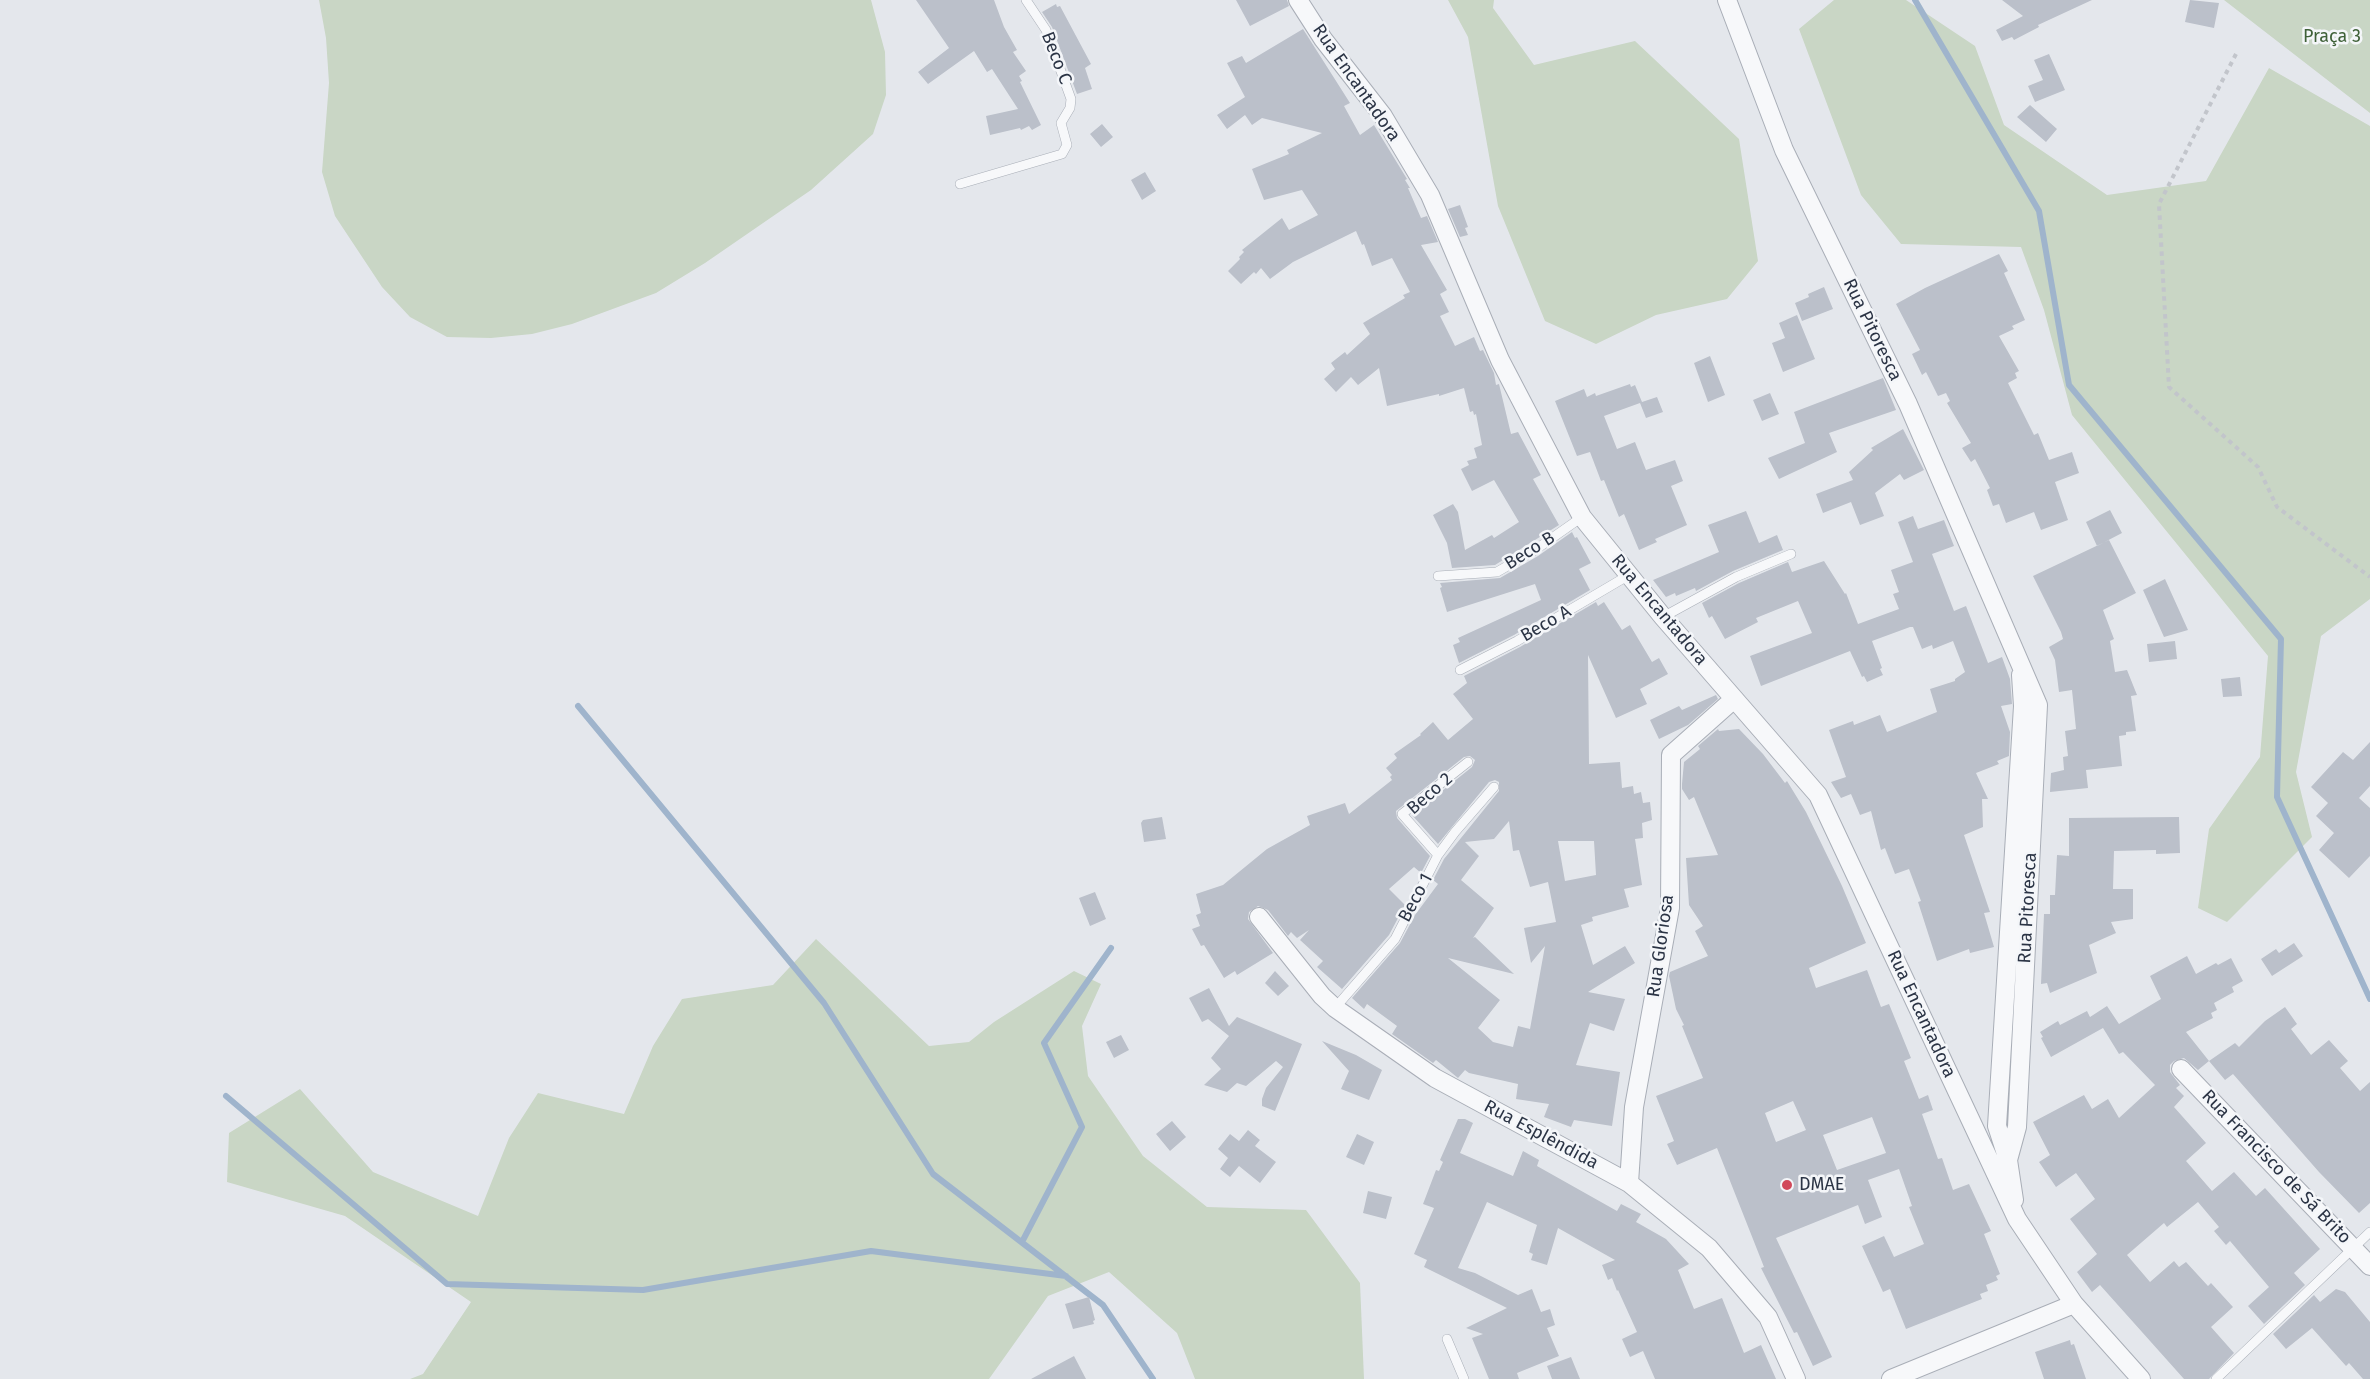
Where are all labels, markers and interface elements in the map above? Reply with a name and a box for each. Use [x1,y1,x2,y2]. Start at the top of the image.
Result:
street label: Rua Encantadora [1308,20,1404,146]
park label: Praça 3 [2303,26,2361,48]
street label: Beco C [1036,29,1076,87]
street label: Rua Pitoresca [1838,275,1906,385]
street label: Beco B [1501,527,1559,575]
street label: Rua Encantadora [1606,550,1712,670]
street label: Beco A [1517,601,1575,647]
street label: Beco 2 [1403,768,1457,820]
street label: Rua Pitoresca [2014,852,2042,964]
street label: Beco 1 [1394,870,1438,926]
street label: Rua Gloriosa [1643,893,1679,999]
street label: Rua Encantadora [1882,947,1960,1081]
street label: Rua Francisco de Sá Brito [2197,1085,2355,1249]
street label: Rua Esplêndida [1480,1096,1602,1174]
place label: DMAE [1799,1174,1844,1196]
marker: DMAE [1780,1178,1794,1192]

